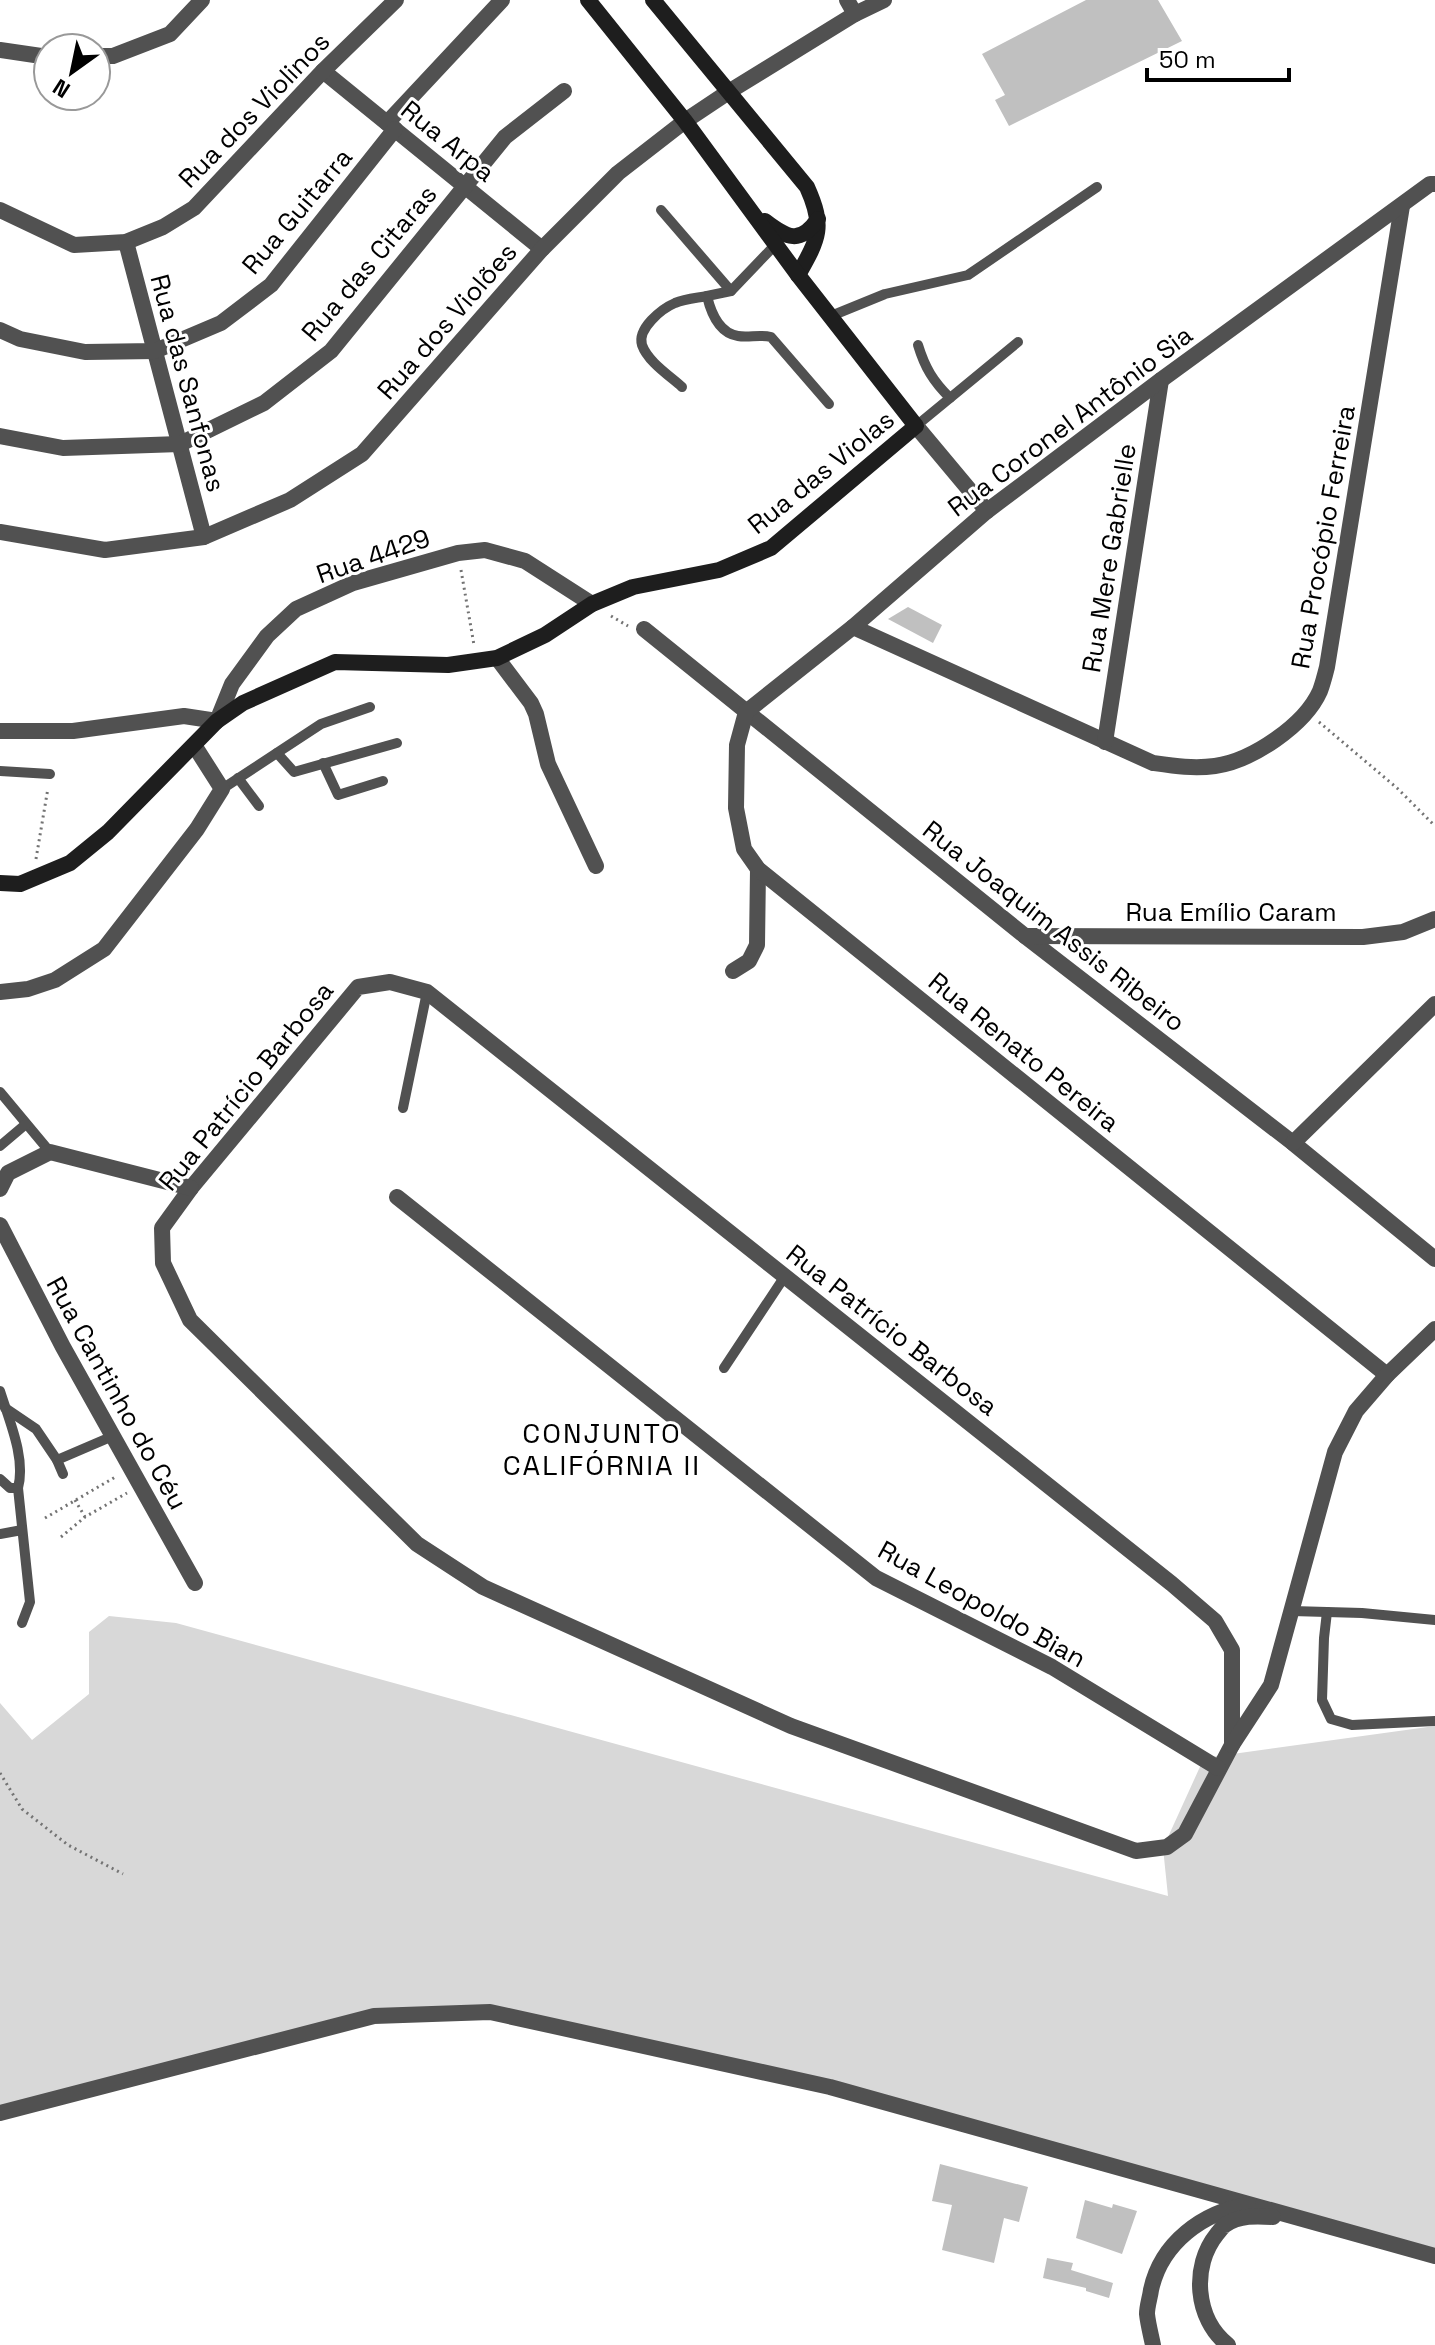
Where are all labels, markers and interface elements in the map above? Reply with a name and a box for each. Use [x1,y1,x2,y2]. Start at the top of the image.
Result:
street label: Rua dos Violinos [171,25,337,195]
north arrow [32,32,112,112]
scale bar [1147,32,1289,82]
text: 50 m [1159,44,1216,75]
text: N [47,73,75,105]
street label: Rua Arpa [394,93,502,189]
street label: Rua Guitarra [234,141,360,281]
street label: Rua das Citaras [294,178,444,348]
street label: Rua dos Violões [370,236,524,406]
street label: Rua das Sanfonas [143,271,233,495]
street label: Rua Coronel Antônio Sia [941,318,1199,524]
street label: Rua das Violas [741,402,901,542]
street label: Rua Procópio Ferreira [1283,403,1363,671]
street label: Rua Mere Gabrielle [1074,441,1144,675]
street label: Rua 4429 [312,521,434,591]
street label: Rua Joaquim Assis Ribeiro [916,813,1192,1039]
street label: Rua Emílio Caram [1125,895,1337,929]
street label: Rua Renato Pereira [922,965,1126,1140]
street label: Rua Patrício Barbosa [151,974,341,1198]
street label: Rua Patrício Barbosa [779,1237,1005,1423]
street label: Rua Cantinho do Céu [39,1270,195,1516]
district label: CONJUNTO CALIFÓRNIA II [503,1415,701,1483]
street label: Rua Leopoldo Bian [872,1533,1092,1675]

